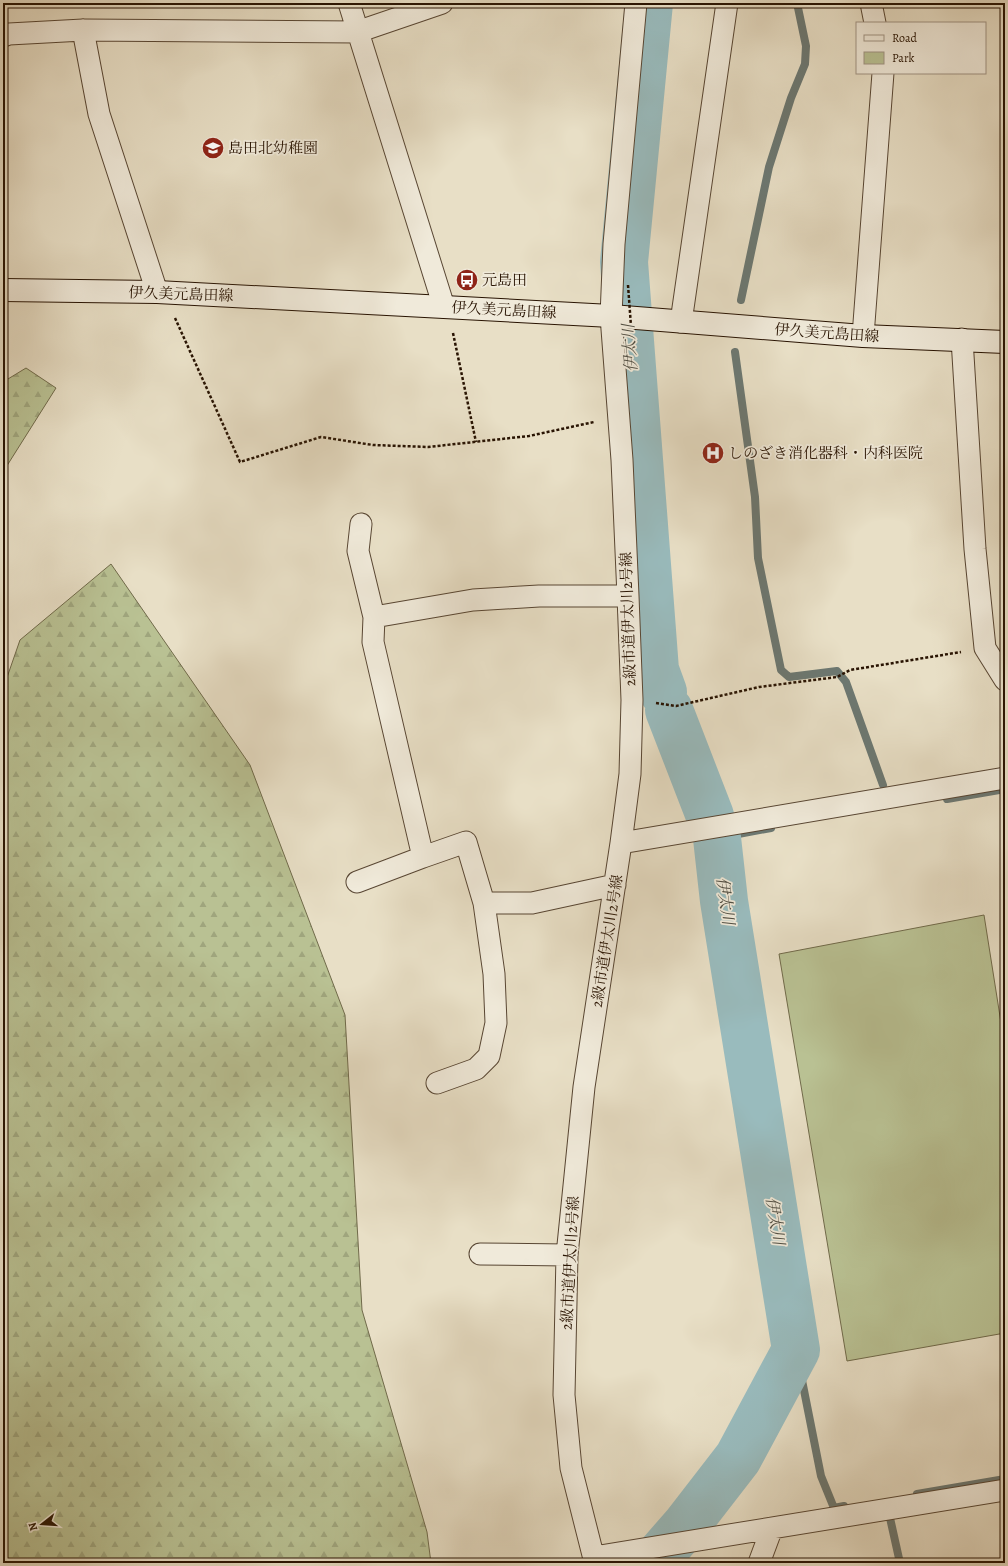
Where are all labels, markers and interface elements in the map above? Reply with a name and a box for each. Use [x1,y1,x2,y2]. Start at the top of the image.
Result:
legend [856,22,986,74]
text: Road [892,30,918,46]
text: Park [892,50,915,66]
school or university icon: 島田北幼稚園 [200,135,226,161]
place label: 島田北幼稚園 [228,138,318,158]
bus stop icon: 元島田 [454,267,480,293]
place label: 元島田 [482,270,527,290]
street label: 伊久美元島田線 [128,282,234,306]
street label: 伊久美元島田線 [451,297,557,323]
street label: 伊久美元島田線 [774,319,880,347]
water label: 伊太川 [617,321,643,373]
hospital icon: しのざき消化器科・内科医院 [700,440,726,466]
place label: しのざき消化器科・内科医院 [728,443,923,463]
street label: 2級市道伊太川2号線 [616,552,640,686]
street label: 2級市道伊太川2号線 [587,873,627,1009]
water label: 伊太川 [711,876,740,928]
street label: 2級市道伊太川2号線 [557,1195,583,1331]
water label: 伊太川 [760,1196,790,1248]
north arrow [22,1504,62,1544]
text: N [25,1521,41,1533]

